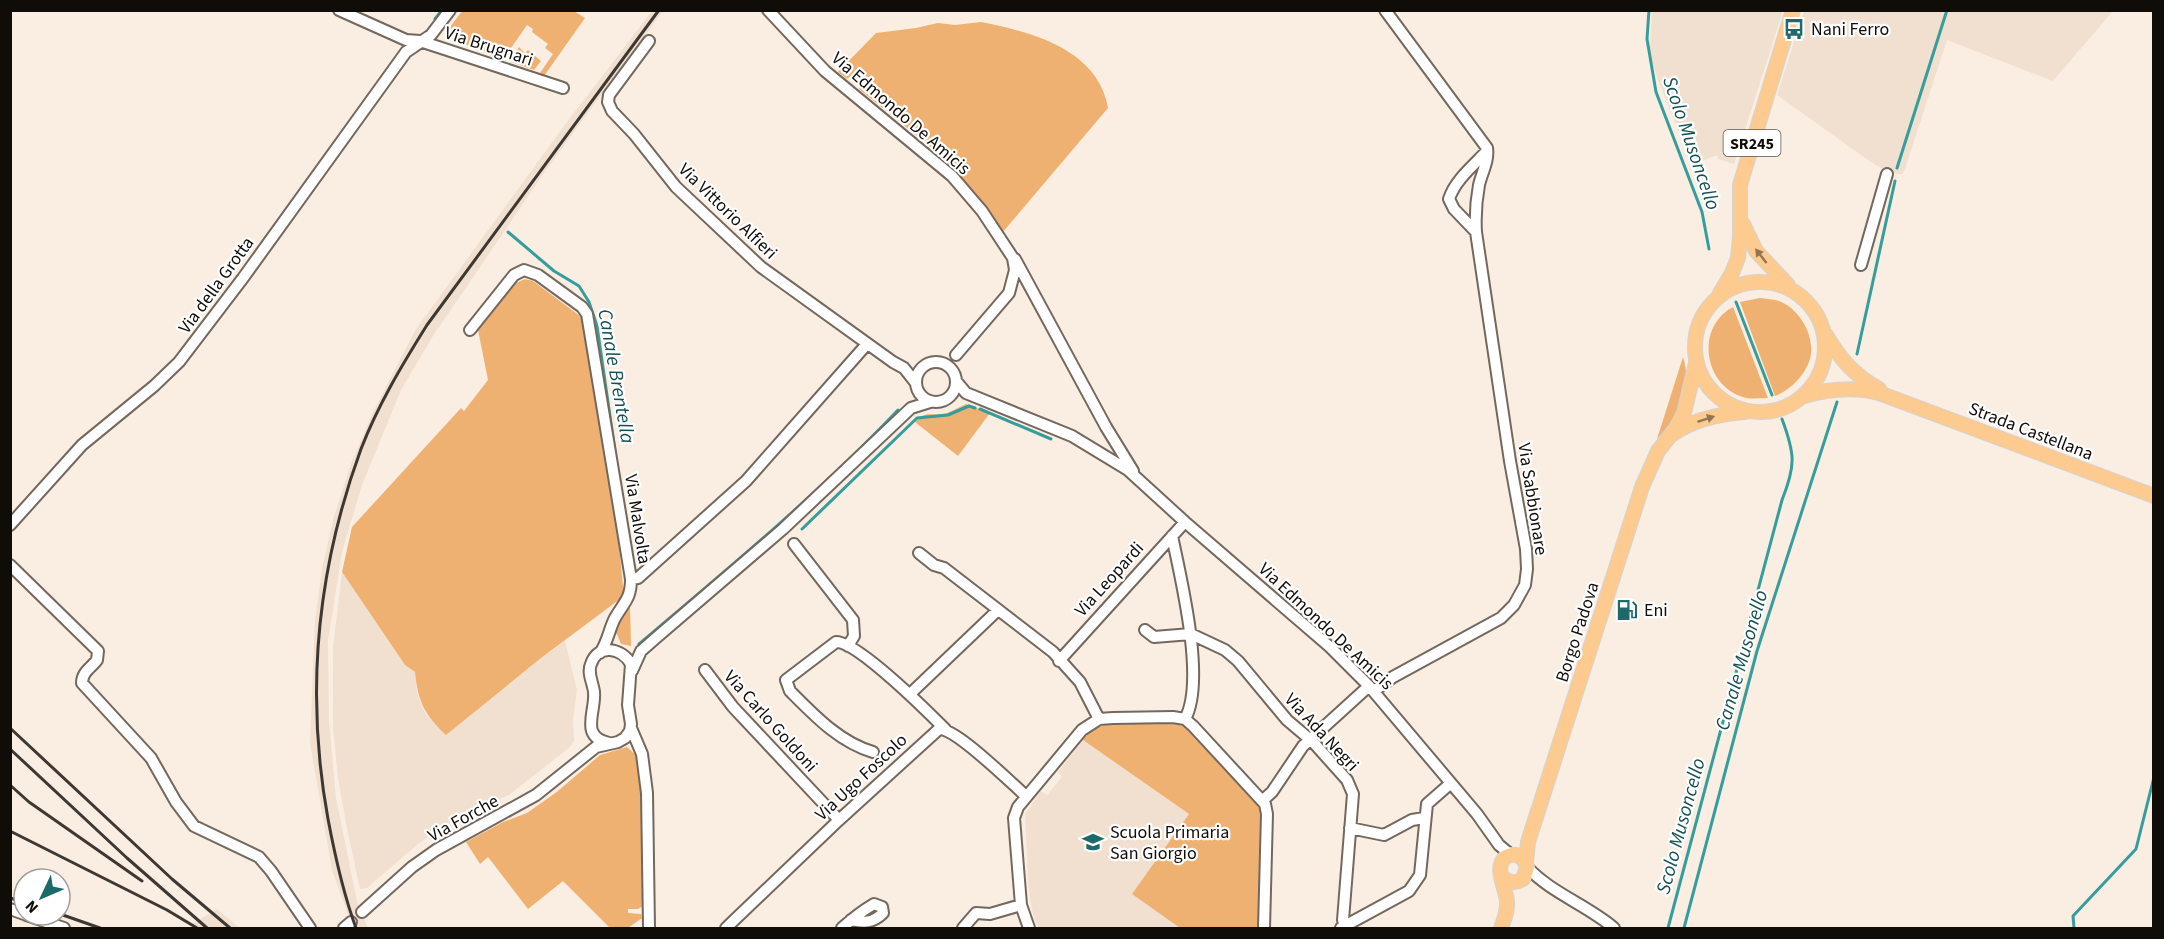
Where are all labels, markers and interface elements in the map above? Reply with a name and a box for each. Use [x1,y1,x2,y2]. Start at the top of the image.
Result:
bus stop icon: Nani Ferro [1782,17,1806,41]
place label: Nani Ferro [1811,17,1889,42]
street label: Via Brugnari [441,20,536,73]
street label: Via Edmondo De Amicis [826,46,975,181]
water label: Scolo Musoncello [1655,73,1727,214]
road number: SR245 [1724,130,1780,156]
street label: Via Vittorio Alfieri [673,158,783,265]
street label: Via della Grotta [173,232,260,339]
one-way arrow [1754,248,1767,264]
water label: Canale Brentella [590,307,642,446]
street label: Strada Castellana [1965,396,2097,467]
one-way arrow [1697,414,1715,423]
street label: Via Sabbionare [1511,441,1554,557]
street label: Via Malvolta [618,472,657,566]
street label: Via Leopardi [1069,536,1150,622]
street label: Via Edmondo De Amicis [1253,557,1399,696]
street label: Borgo Padova [1550,579,1605,685]
water label: Canale Musonello [1709,587,1775,734]
fuel station icon: Eni [1615,598,1639,622]
place label: Eni [1644,598,1668,623]
street label: Via Carlo Goldoni [718,665,823,778]
street label: Via Ada Negri [1279,688,1365,777]
street label: Via Ugo Foscolo [810,728,913,827]
water label: Scolo Musoncello [1649,755,1713,897]
street label: Via Forche [423,789,503,848]
place label: Scuola Primaria San Giorgio [1110,820,1229,866]
school or university icon: Scuola Primaria San Giorgio [1081,830,1105,854]
north arrow [12,867,72,927]
text: N [20,895,44,918]

